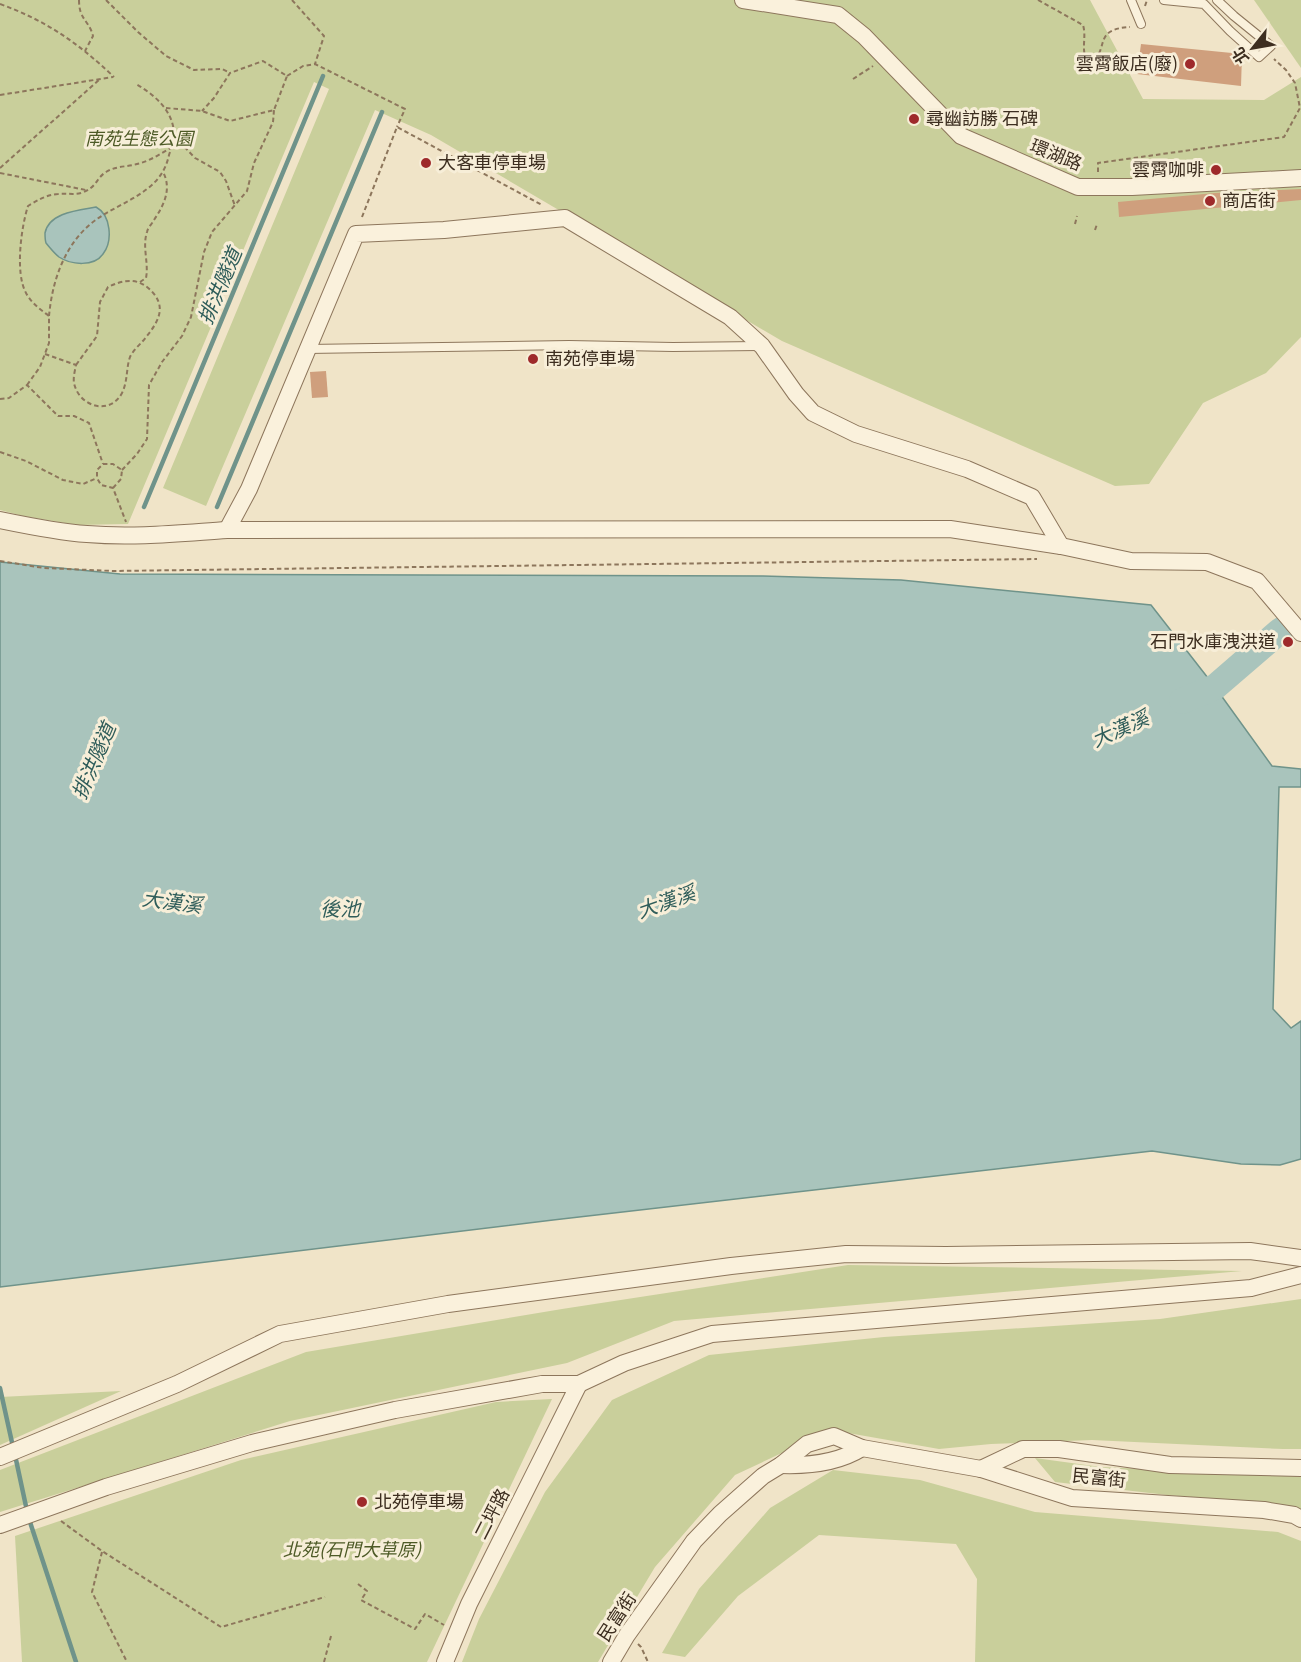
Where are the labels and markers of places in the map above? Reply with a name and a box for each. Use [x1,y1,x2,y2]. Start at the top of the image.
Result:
place label: 雲霄飯店(廢) [1076,49,1178,75]
marker: 雲霄飯店(廢) [1183,57,1197,71]
place label: 尋幽訪勝 石碑 [926,104,1038,130]
marker: 尋幽訪勝 石碑 [907,112,921,126]
place label: 大客車停車場 [438,148,546,174]
place label: 雲霄咖啡 [1132,155,1204,181]
marker: 大客車停車場 [419,156,433,170]
marker: 雲霄咖啡 [1209,163,1223,177]
place label: 商店街 [1222,186,1276,212]
marker: 商店街 [1203,194,1217,208]
place label: 南苑停車場 [545,344,635,370]
marker: 南苑停車場 [526,352,540,366]
place label: 石門水庫洩洪道 [1150,627,1276,653]
marker: 石門水庫洩洪道 [1281,635,1295,649]
place label: 北苑停車場 [374,1487,464,1513]
marker: 北苑停車場 [355,1495,369,1509]

